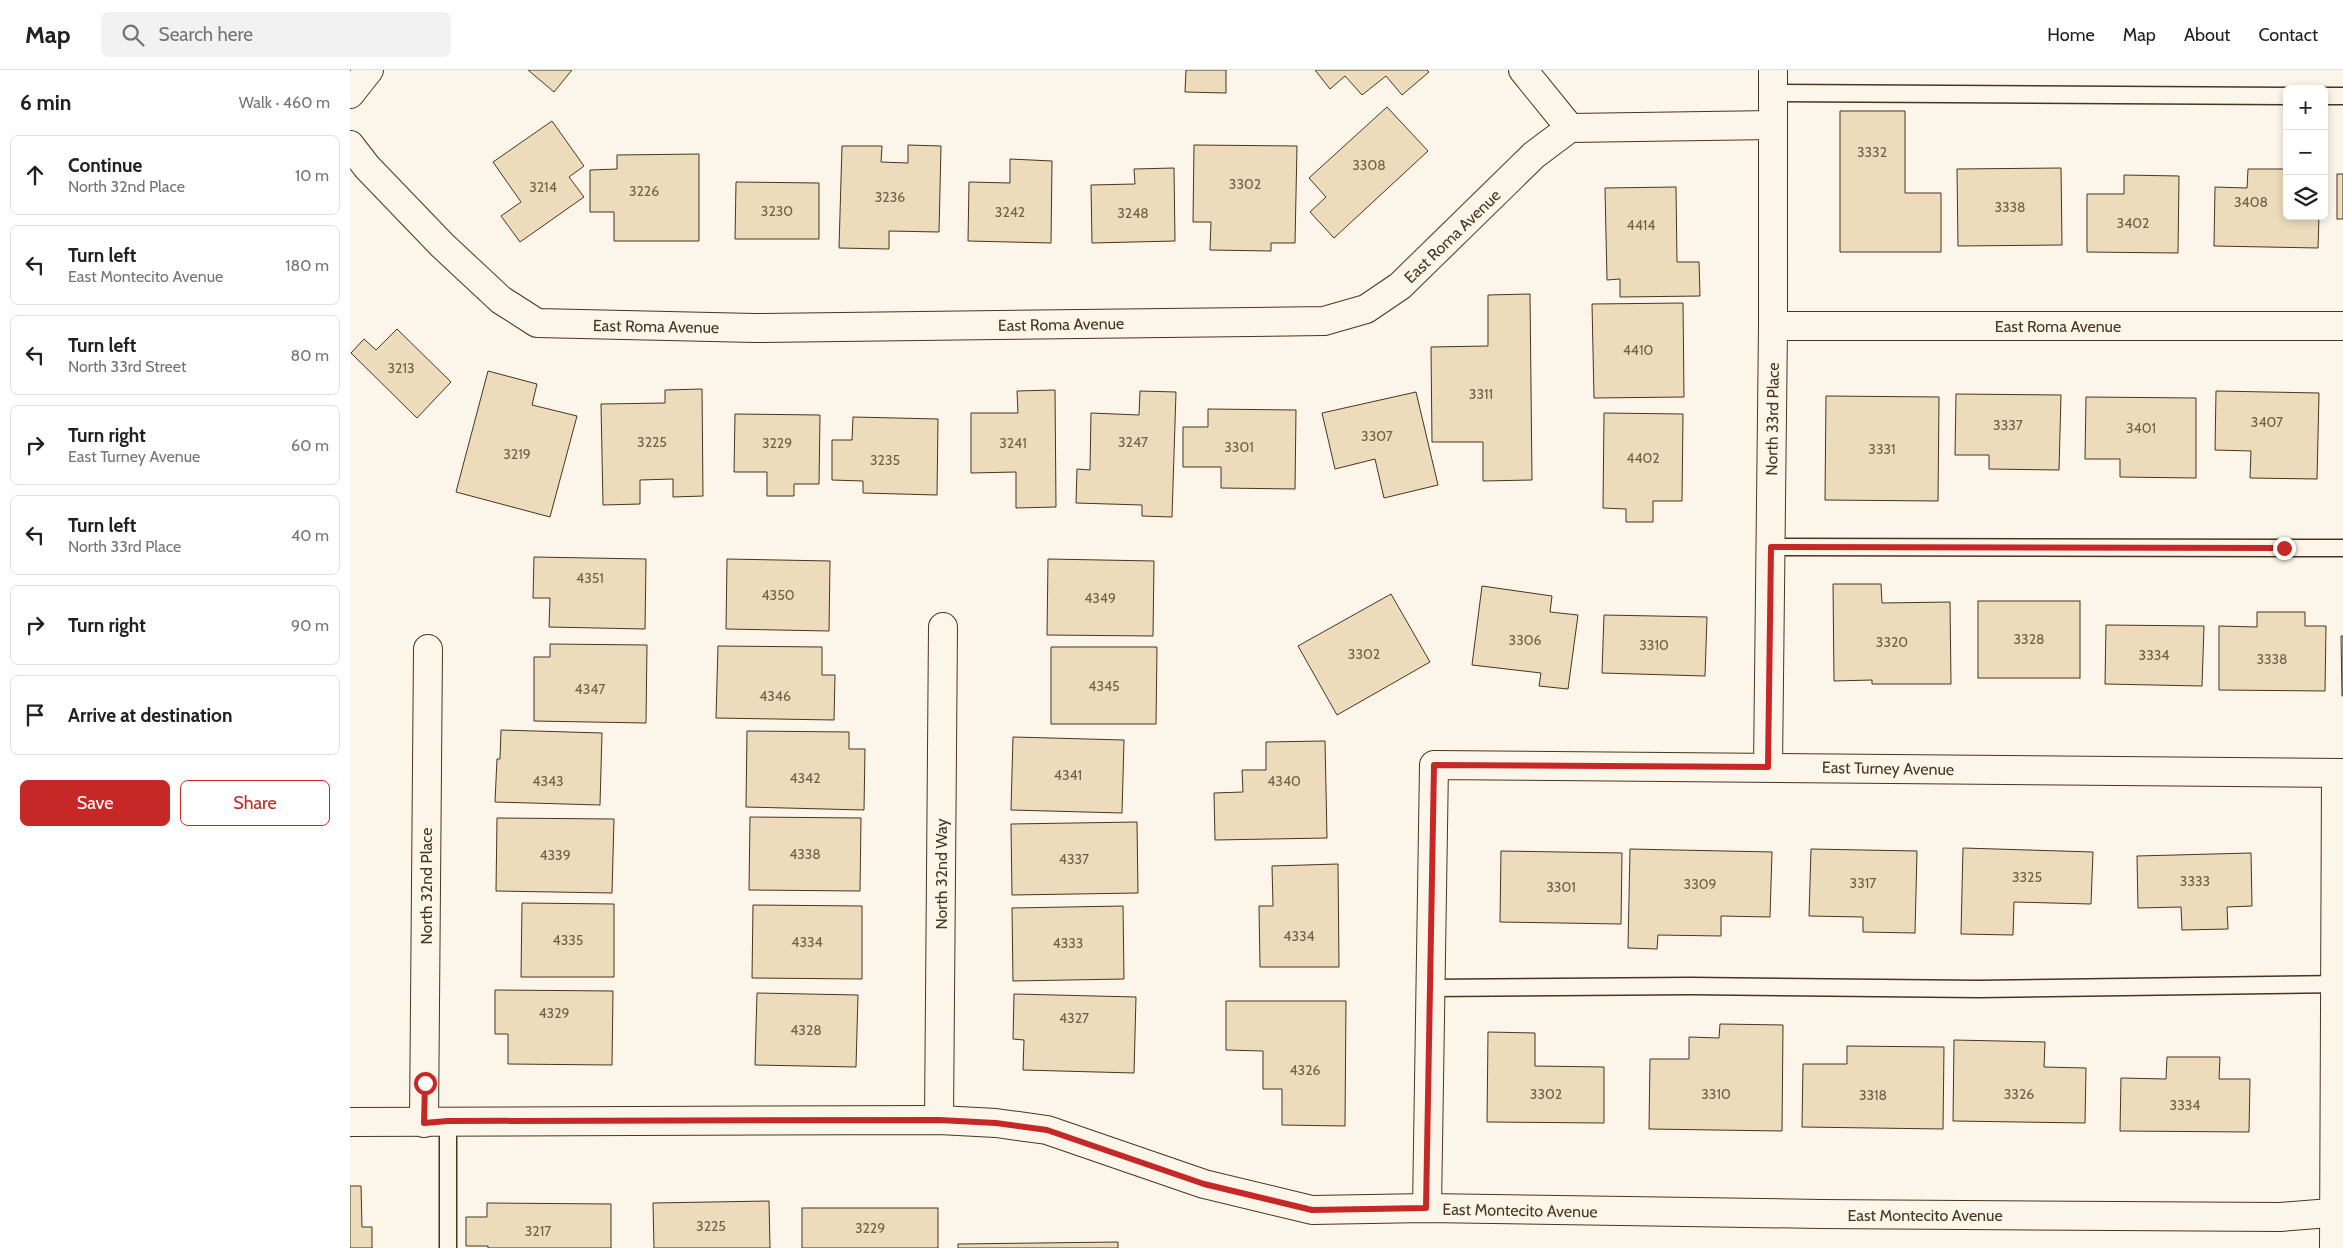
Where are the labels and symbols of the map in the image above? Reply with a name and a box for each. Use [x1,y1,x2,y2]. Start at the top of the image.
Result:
house number: 3332 [1857,143,1887,161]
house number: 3308 [1352,156,1386,174]
house number: 3302 [1229,175,1261,193]
house number: 3214 [529,178,557,196]
house number: 3226 [629,182,659,200]
street label: East Roma Avenue [1400,186,1504,287]
house number: 3236 [875,188,905,206]
house number: 3408 [2234,193,2268,211]
house number: 3338 [1994,198,2026,216]
house number: 3230 [761,202,793,220]
house number: 3242 [995,203,1025,221]
house number: 3248 [1117,204,1149,222]
house number: 3402 [2117,214,2149,232]
house number: 4414 [1627,216,1655,234]
street label: East Roma Avenue [998,314,1124,335]
street label: East Roma Avenue [593,316,719,337]
street label: East Roma Avenue [1995,317,2121,336]
house number: 4410 [1623,341,1653,359]
house number: 3213 [387,359,415,377]
street label: North 33rd Place [1762,362,1783,476]
house number: 3311 [1469,385,1493,403]
house number: 3407 [2251,413,2283,431]
house number: 3337 [1993,416,2023,434]
house number: 3401 [2126,419,2156,437]
house number: 3307 [1361,427,1393,445]
house number: 3225 [637,433,667,451]
house number: 3247 [1118,433,1148,451]
house number: 3229 [762,434,792,452]
house number: 3241 [999,434,1027,452]
house number: 3301 [1224,438,1254,456]
house number: 3331 [1868,440,1896,458]
house number: 3219 [503,445,531,463]
house number: 4402 [1626,449,1660,467]
house number: 3235 [870,451,900,469]
route end [2273,537,2296,560]
house number: 4351 [576,569,604,587]
house number: 4350 [761,586,795,604]
house number: 4349 [1084,589,1116,607]
house number: 3328 [2014,630,2044,648]
house number: 3306 [1509,631,1541,649]
house number: 3320 [1876,633,1908,651]
house number: 3310 [1639,636,1669,654]
house number: 3302 [1348,645,1380,663]
house number: 3334 [2139,646,2169,664]
house number: 3338 [2256,650,2288,668]
house number: 4345 [1088,677,1120,695]
house number: 4347 [575,680,605,698]
house number: 4346 [759,687,791,705]
street label: East Turney Avenue [1822,758,1954,779]
house number: 4341 [1054,766,1082,784]
house number: 4342 [789,769,821,787]
house number: 4343 [532,772,564,790]
house number: 4340 [1267,772,1301,790]
street label: North 32nd Way [932,819,951,929]
street label: North 32nd Place [417,828,436,944]
house number: 4338 [789,845,821,863]
house number: 4339 [539,846,571,864]
house number: 4337 [1059,850,1089,868]
house number: 3325 [2012,868,2042,886]
house number: 3333 [2180,872,2210,890]
house number: 3317 [1850,874,1876,892]
house number: 3309 [1684,875,1716,893]
house number: 3301 [1546,878,1576,896]
house number: 4334 [1283,927,1315,945]
house number: 4335 [553,931,583,949]
house number: 4334 [791,933,823,951]
house number: 4333 [1053,934,1083,952]
house number: 4329 [539,1004,570,1022]
house number: 4327 [1059,1009,1089,1027]
house number: 4328 [790,1021,822,1039]
house number: 4326 [1290,1061,1321,1079]
route start [414,1072,437,1095]
house number: 3302 [1530,1085,1562,1103]
house number: 3310 [1701,1085,1731,1103]
house number: 3326 [2004,1085,2034,1103]
house number: 3318 [1859,1086,1887,1104]
house number: 3334 [2170,1096,2200,1114]
street label: East Montecito Avenue [1442,1200,1598,1221]
street label: East Montecito Avenue [1847,1206,2003,1225]
house number: 3225 [696,1217,726,1235]
house number: 3229 [855,1219,885,1237]
house number: 3217 [525,1222,551,1240]

